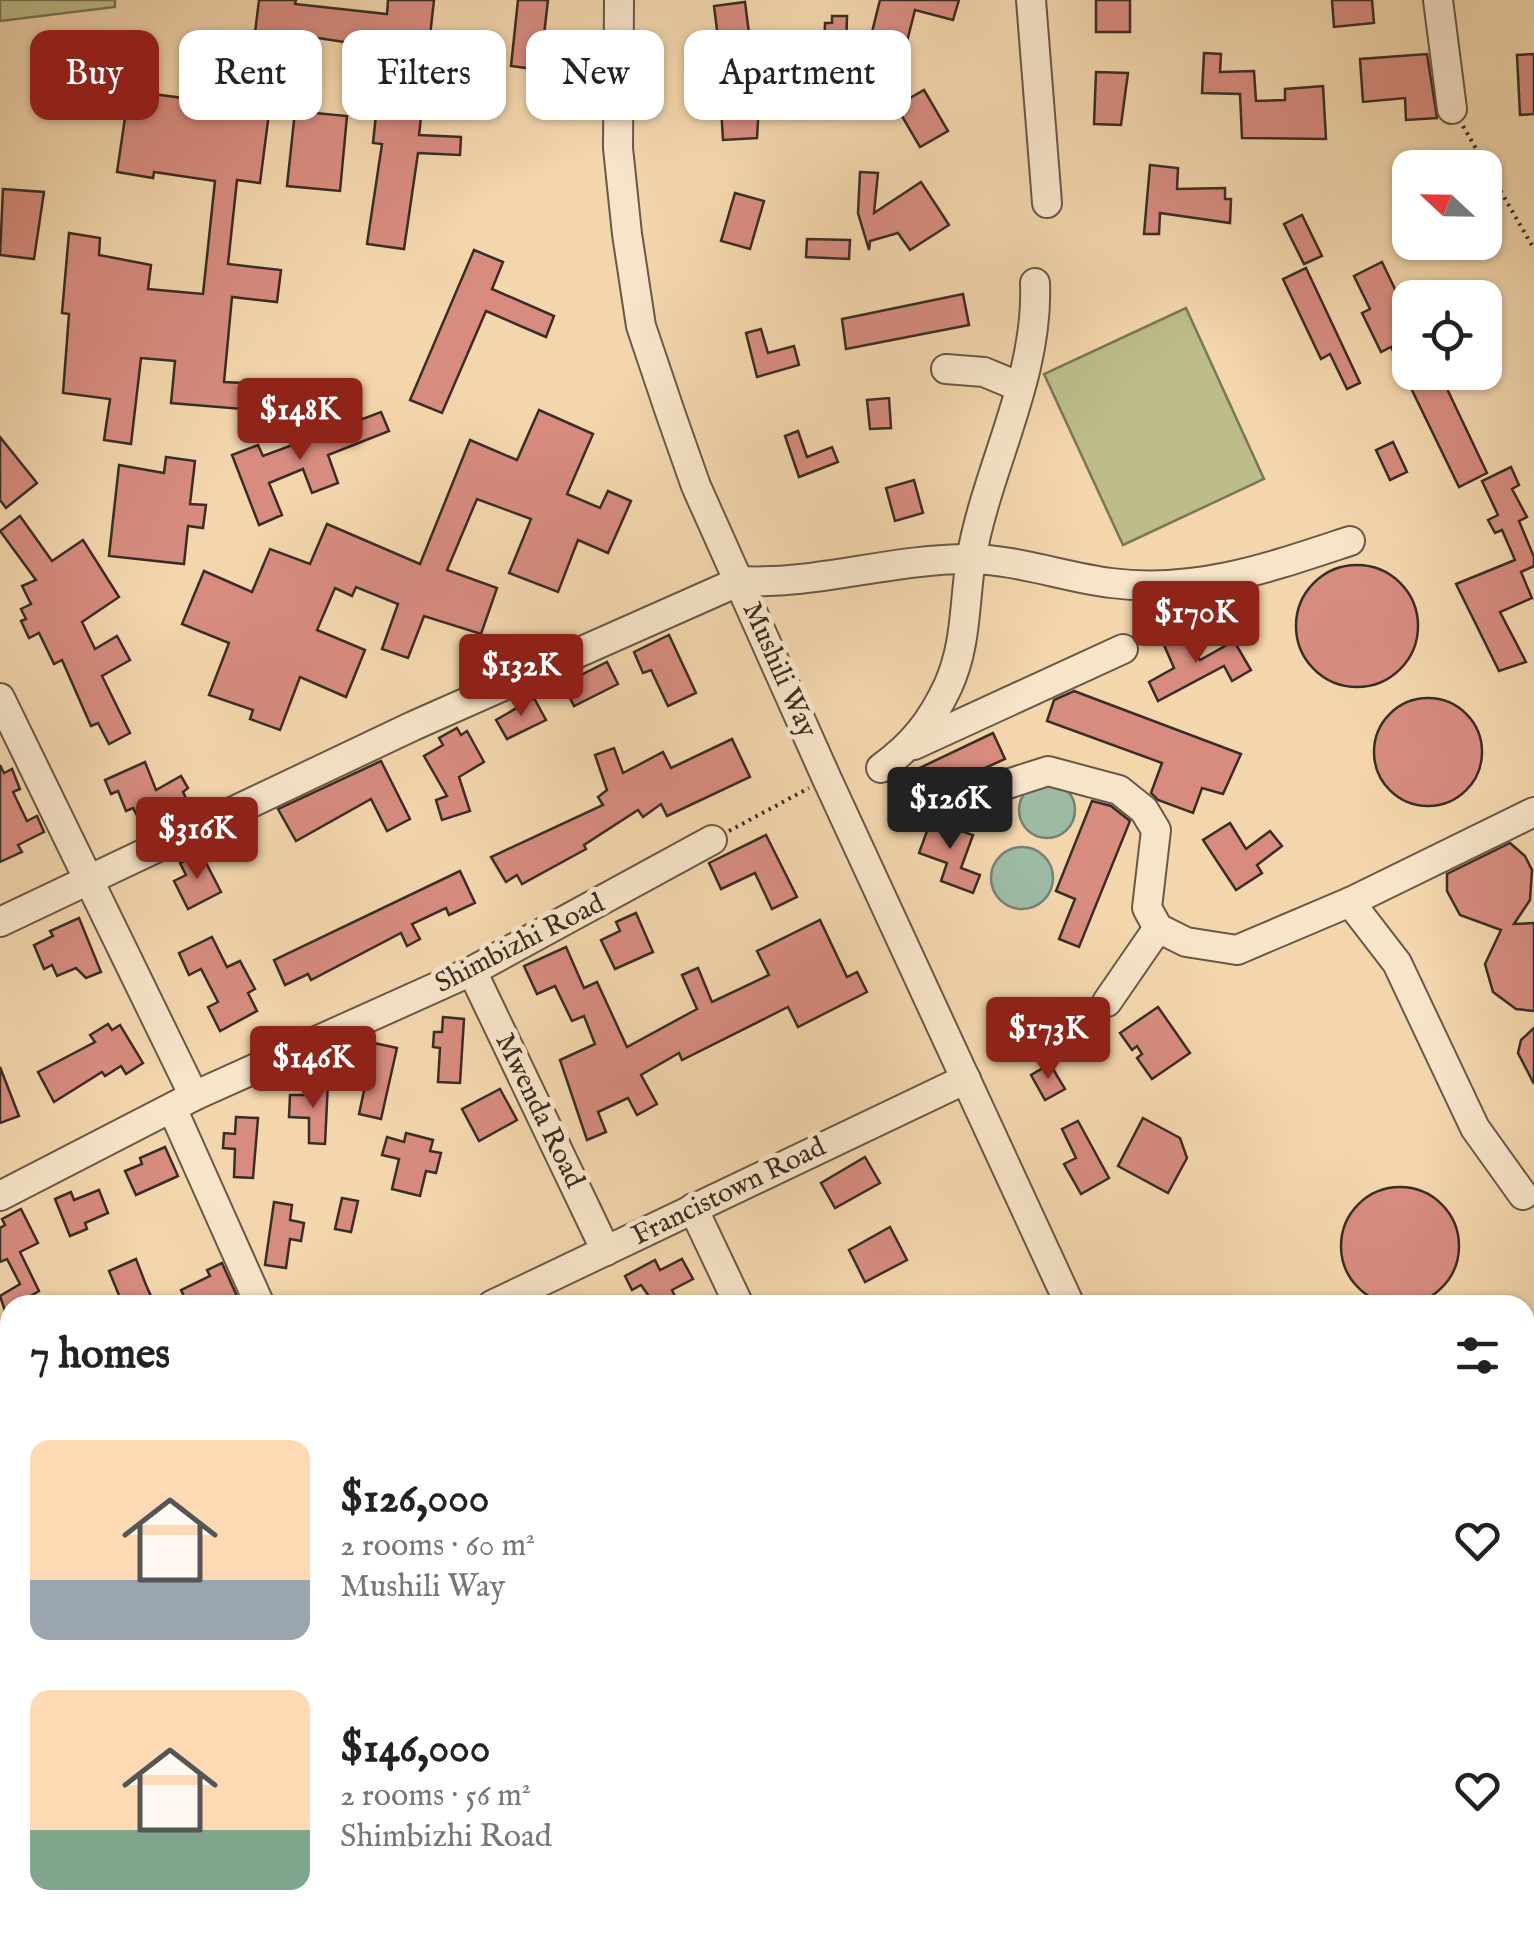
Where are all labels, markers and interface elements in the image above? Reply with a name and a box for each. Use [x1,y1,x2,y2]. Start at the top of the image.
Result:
chip: Buy [30,30,159,120]
chip: Rent [179,30,322,120]
chip: Filters [342,30,506,120]
chip: New [526,30,664,120]
chip: Apartment [684,30,911,120]
north arrow [1392,150,1502,260]
map controls [1392,150,1502,390]
button: locate [1392,280,1502,390]
pin: $148K [230,378,370,463]
text: $148K [259,390,341,431]
pin: $170K [1126,581,1266,666]
text: $170K [1154,593,1238,634]
street label: Mushili Way [734,597,824,743]
pin: $132K [451,634,591,719]
text: $132K [481,646,561,687]
pin: $126K [880,767,1020,852]
text: $126K [909,779,991,820]
pin: $316K [127,797,267,882]
text: $316K [158,809,236,850]
street label: Shimbizhi Road [429,886,611,1002]
pin: $173K [978,997,1118,1082]
text: $173K [1008,1009,1088,1050]
pin: $146K [243,1026,383,1111]
street label: Mwenda Road [486,1028,592,1194]
text: $146K [272,1038,354,1079]
street label: Francistown Road [626,1130,832,1254]
icon: filters [1450,1328,1505,1383]
text: 7 homes [30,1329,170,1382]
text: $126,000 [340,1473,489,1526]
icon: home [110,1480,230,1600]
icon: heart [1450,1513,1505,1568]
text: 2 rooms · 60 m² [340,1526,535,1567]
text: Mushili Way [340,1567,505,1608]
text: $146,000 [340,1723,490,1776]
icon: home [110,1730,230,1850]
icon: heart [1450,1763,1505,1818]
text: 2 rooms · 56 m² [340,1776,531,1817]
text: Shimbizhi Road [340,1817,552,1858]

